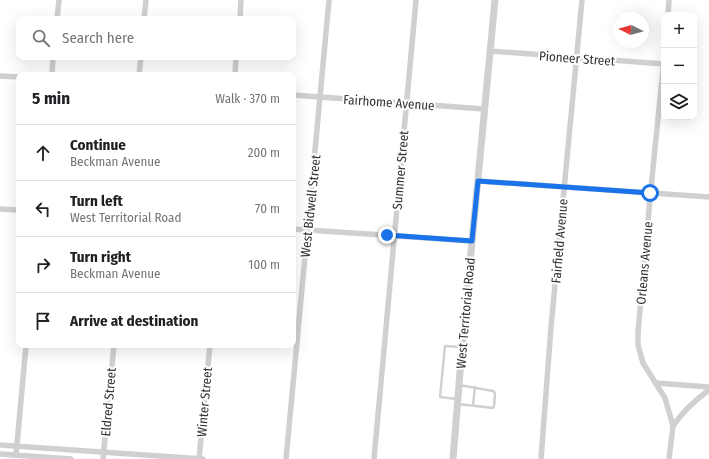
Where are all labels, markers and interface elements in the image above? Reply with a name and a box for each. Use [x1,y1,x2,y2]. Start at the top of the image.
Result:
north arrow [613,12,649,48]
map controls [661,12,697,120]
button: + [661,12,697,48]
search box [16,16,296,60]
icon: search [30,27,52,49]
text: Search here [62,29,134,47]
street label: Pioneer Street [538,48,616,69]
button: − [661,48,697,84]
button: layers [661,84,697,120]
text: 5 min [32,88,70,109]
text: Walk · 370 m [215,91,280,106]
street label: Fairhome Avenue [343,92,435,113]
street label: Summer Street [390,129,411,210]
text: Continue [70,136,126,154]
icon: ahead [32,142,54,164]
text: 200 m [248,145,280,160]
street label: West Bidwell Street [298,153,323,258]
text: Beckman Avenue [70,154,161,169]
route start [641,184,659,202]
text: Turn left [70,192,123,210]
icon: left [32,198,54,220]
street label: Fairfield Avenue [548,198,571,284]
text: 70 m [255,201,280,216]
text: West Territorial Road [70,210,181,225]
street label: Orleans Avenue [633,221,656,305]
route end [378,226,396,244]
text: Turn right [70,248,131,266]
icon: right [32,254,54,276]
text: 100 m [248,257,280,272]
street label: West Territorial Road [453,257,478,369]
text: Beckman Avenue [70,266,161,281]
icon: arrive [32,310,54,332]
text: Arrive at destination [70,312,198,330]
street label: Eldred Street [98,366,119,437]
street label: Winter Street [194,366,215,438]

